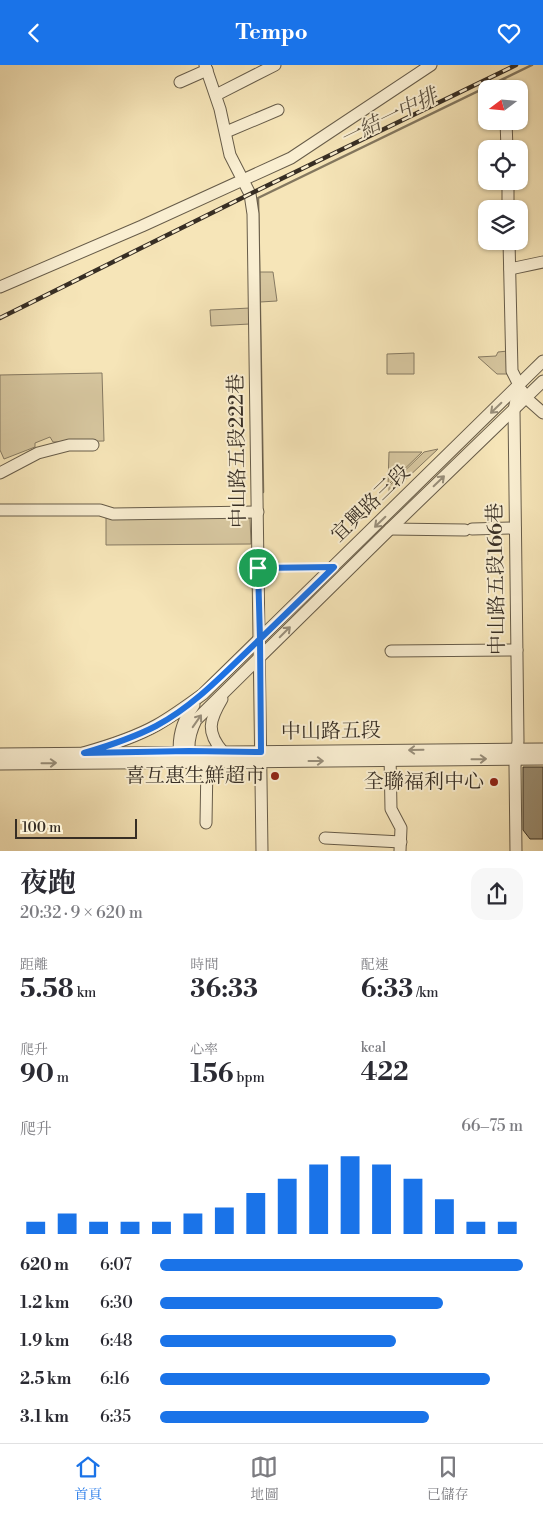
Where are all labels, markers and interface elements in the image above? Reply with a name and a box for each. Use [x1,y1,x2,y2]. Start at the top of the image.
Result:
icon: back [20,19,48,47]
text: Tempo [235,19,308,46]
icon: heart [495,19,523,47]
north arrow [478,80,528,130]
map controls [478,80,528,250]
water label: 一結一中排 [336,82,445,153]
button: locate [478,140,528,190]
button: layers [478,200,528,250]
street label: 中山路五段222巷 [224,374,252,528]
one-way arrow [490,401,502,413]
street label: 宜興路三段 [326,460,416,548]
one-way arrow [433,475,445,487]
street label: 中山路五段166巷 [483,503,511,655]
one-way arrow [374,515,386,527]
pin [237,547,279,589]
icon: arrive [244,554,272,582]
one-way arrow [279,626,291,638]
one-way arrow [192,714,202,728]
street label: 中山路五段 [281,719,381,745]
one-way arrow [408,745,424,755]
one-way arrow [470,754,487,764]
one-way arrow [308,756,324,766]
one-way arrow [40,758,56,768]
place label: 喜互惠生鮮超市 [125,764,265,789]
marker: 喜互惠生鮮超市 [269,770,281,782]
place label: 全聯福利中心 [364,770,484,795]
marker: 全聯福利中心 [488,776,500,788]
scale bar [15,816,138,839]
text: 100 m [22,819,61,837]
text: 夜跑 [20,866,76,901]
button: share [471,868,523,920]
text: 20:32 · 9 × 620 m [20,903,143,923]
text: 距離 [20,956,48,974]
text: 時間 [190,956,218,974]
text: 配速 [361,956,389,974]
text: 5.58 [20,974,74,1005]
text: 36:33 [190,974,258,1005]
text: 6:33 [361,974,413,1005]
text: km [74,984,96,1002]
text: /km [413,984,438,1002]
text: kcal [361,1039,386,1057]
text: 爬升 [20,1041,48,1059]
text: 心率 [190,1041,218,1059]
text: 422 [361,1057,409,1088]
text: 90 [20,1059,54,1090]
text: 156 [190,1059,234,1090]
text: m [54,1069,69,1087]
text: bpm [234,1069,265,1087]
text: 66–75 m [461,1116,523,1136]
text: 爬升 [20,1119,52,1139]
text: 620 m [20,1255,69,1275]
text: 6:07 [100,1255,132,1275]
text: 1.2 km [20,1293,69,1313]
text: 6:30 [100,1293,133,1313]
text: 1.9 km [20,1331,69,1351]
text: 6:48 [100,1331,133,1351]
text: 2.5 km [20,1369,71,1389]
text: 6:16 [100,1369,129,1389]
text: 3.1 km [20,1407,69,1427]
text: 6:35 [100,1407,131,1427]
tab: 首頁 [74,1453,102,1504]
tab: 地圖 [250,1453,278,1504]
tab: 已儲存 [427,1453,469,1504]

